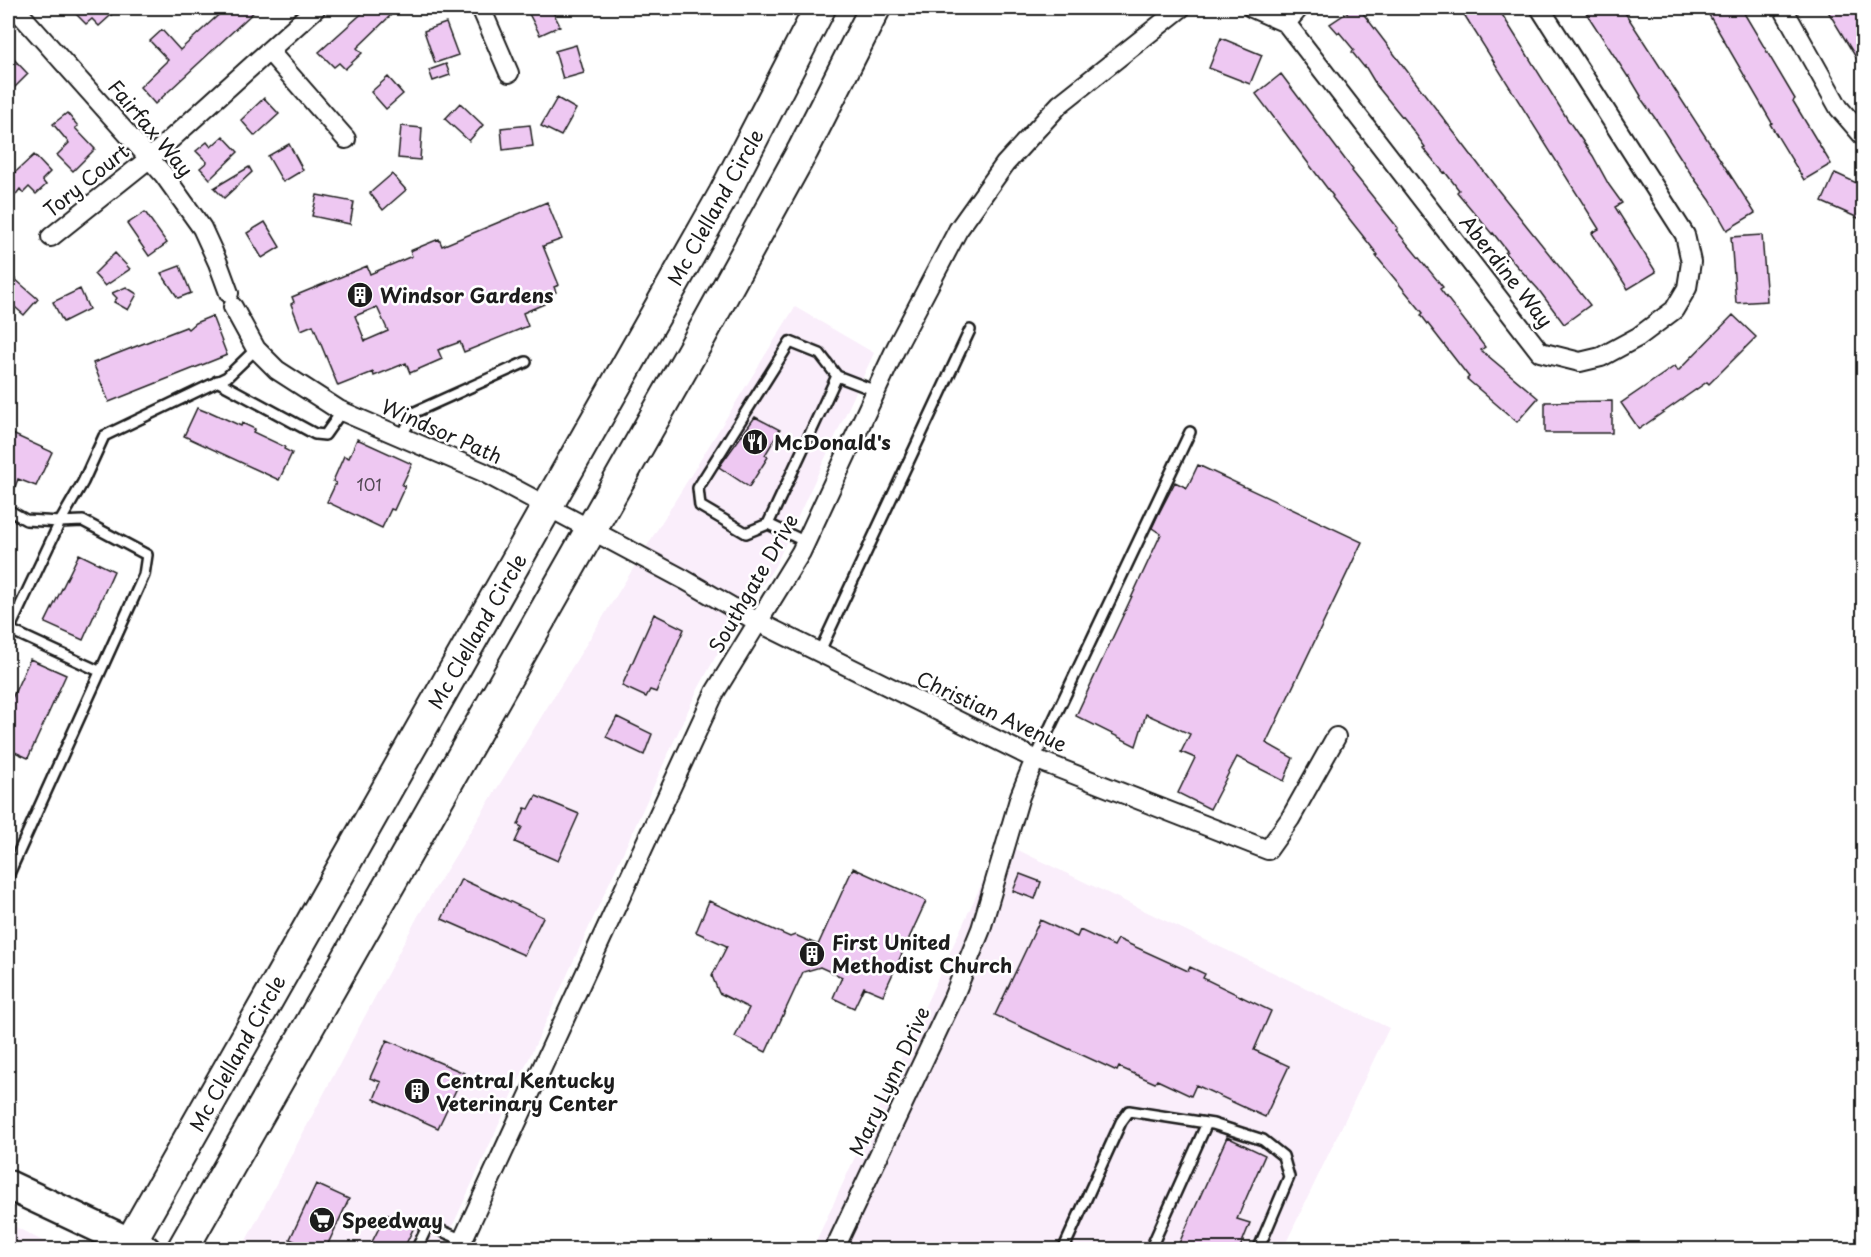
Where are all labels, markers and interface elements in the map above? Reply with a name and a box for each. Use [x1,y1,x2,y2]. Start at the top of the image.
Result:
street label: Fairfax Way [101,73,201,183]
street label: Mc Clelland Circle [659,123,771,291]
street label: Tory Court [37,136,135,224]
street label: Aberdine Way [1453,208,1561,334]
building icon: Windsor Gardens [345,280,375,310]
place label: Windsor Gardens [380,280,554,310]
street label: Windsor Path [377,391,507,471]
restaurant icon: McDonald's [740,427,770,457]
place label: McDonald's [774,427,891,457]
house number: 101 [357,472,381,496]
street label: Southgate Drive [701,508,805,658]
street label: Mc Clelland Circle [420,548,534,714]
street label: Christian Avenue [912,663,1072,759]
place label: First United Methodist Church [832,927,1012,980]
building icon: First United Methodist Church [797,939,827,969]
street label: Mc Clelland Circle [181,969,293,1137]
street label: Mary Lynn Drive [841,1001,937,1161]
place label: Central Kentucky Veterinary Center [436,1065,619,1118]
building icon: Central Kentucky Veterinary Center [402,1076,432,1106]
supermarket icon: Speedway [307,1205,337,1235]
place label: Speedway [342,1205,443,1235]

